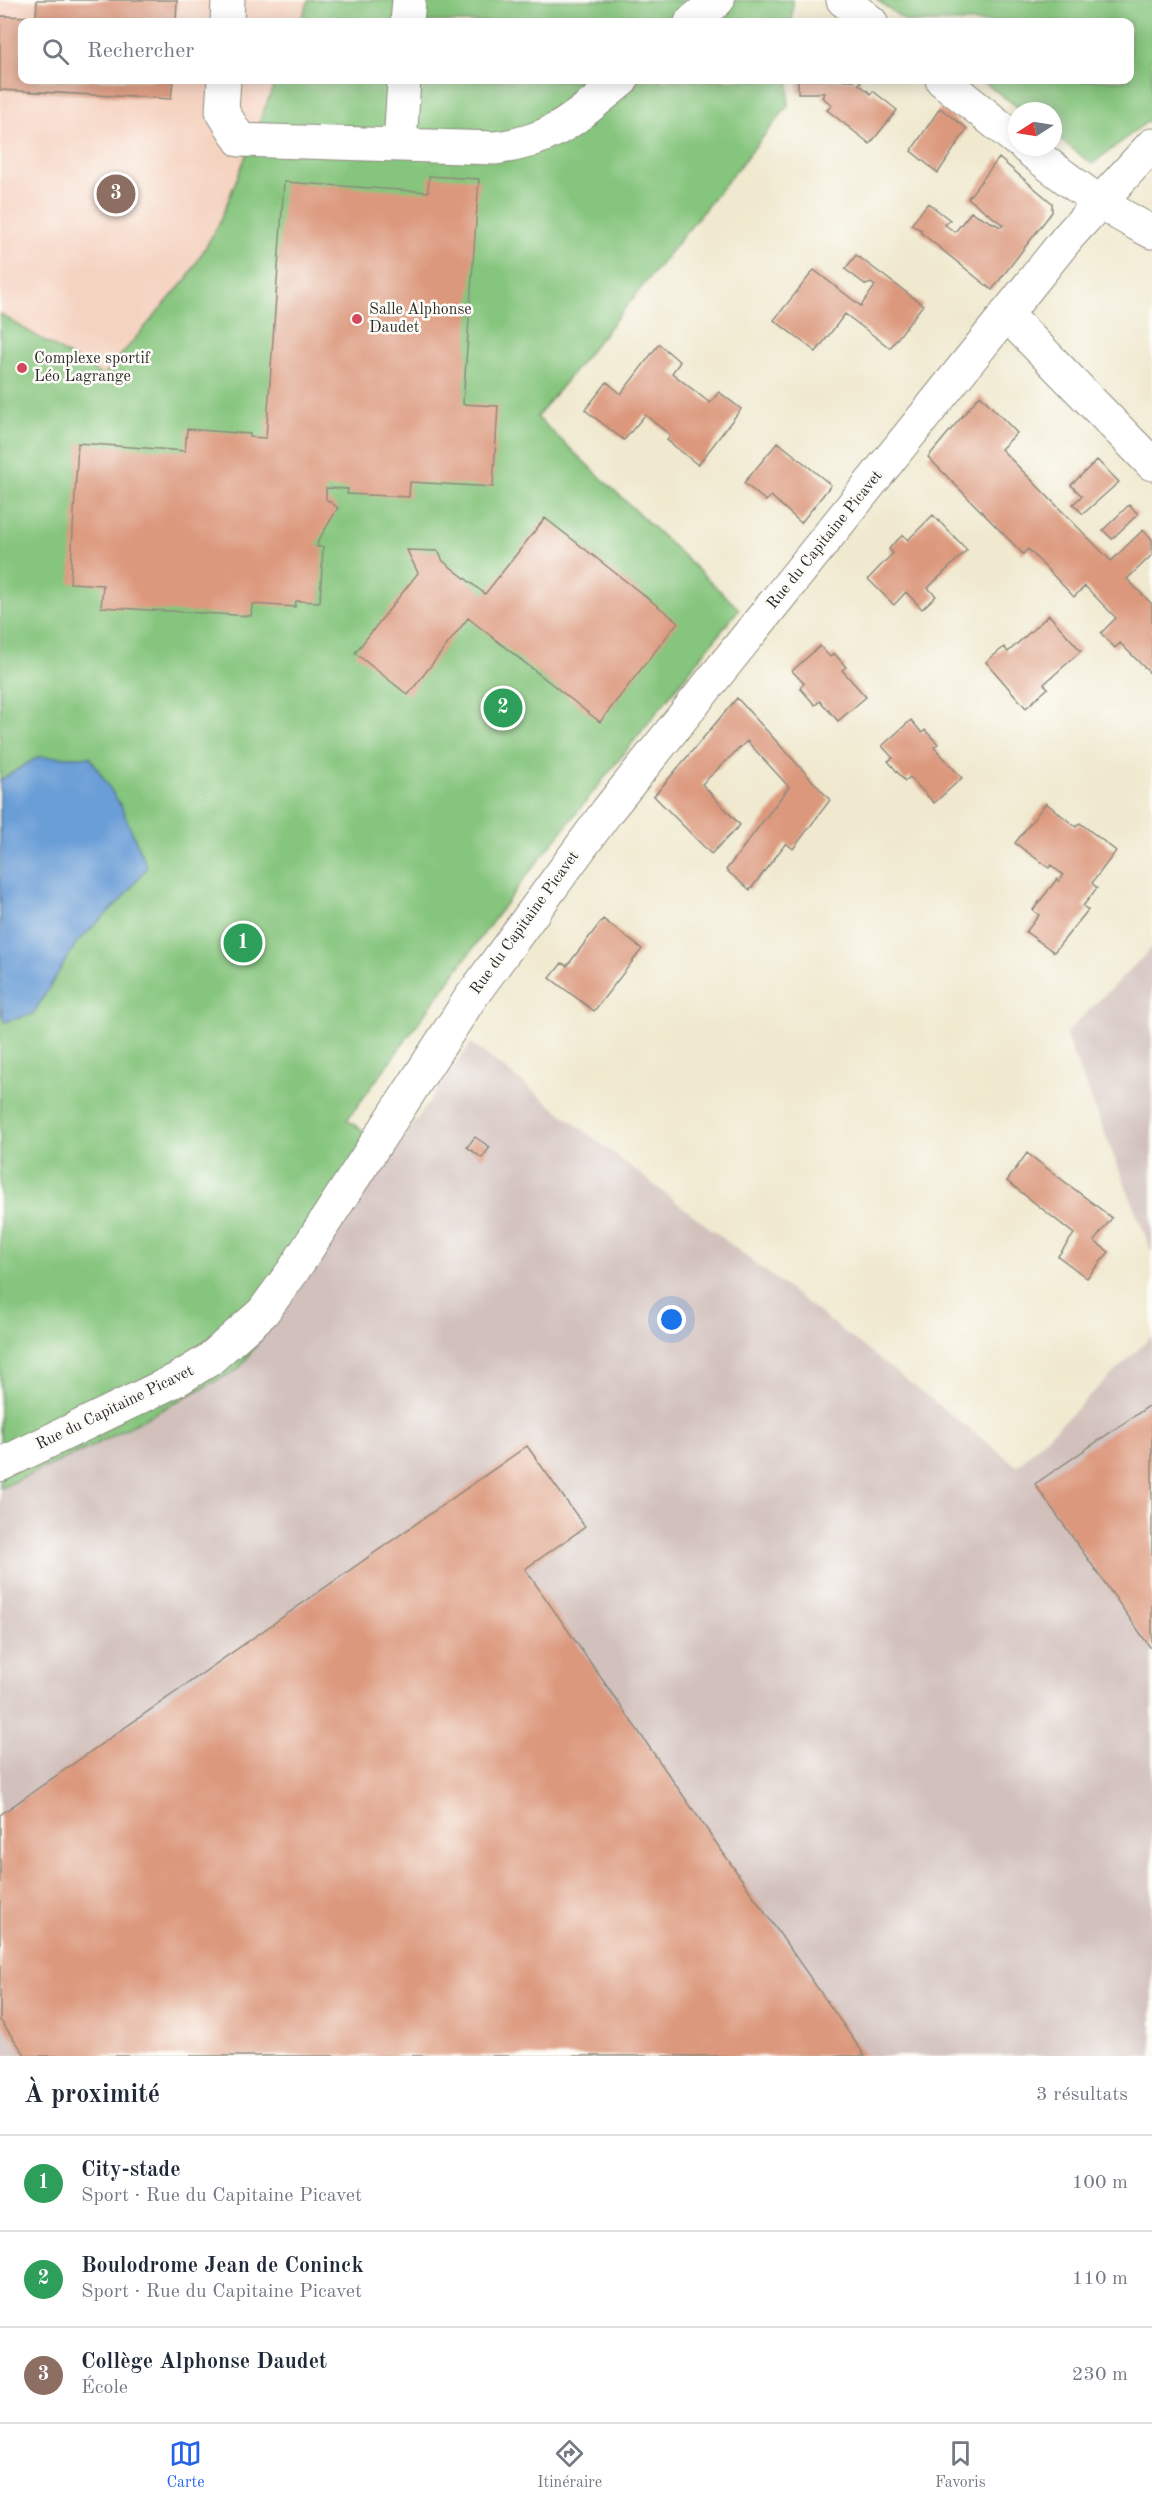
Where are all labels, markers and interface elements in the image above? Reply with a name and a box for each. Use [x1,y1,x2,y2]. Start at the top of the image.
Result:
search box [18,18,1134,84]
icon: search [39,35,72,68]
text: Rechercher [87,40,194,62]
north arrow [1008,102,1062,156]
pin: 3 [96,172,136,216]
place label: Salle Alphonse Daudet [369,302,472,336]
marker: Salle Alphonse Daudet [350,312,364,326]
place label: Complexe sportif Léo Lagrange [34,351,151,385]
marker: Complexe sportif Léo Lagrange [15,361,29,375]
street label: Rue du Capitaine Picavet [764,467,886,612]
pin: 2 [484,686,522,730]
street label: Rue du Capitaine Picavet [468,848,583,998]
pin: 1 [224,920,262,966]
your location [657,1305,686,1334]
street label: Rue du Capitaine Picavet [34,1363,197,1453]
text: À proximité [24,2082,160,2108]
text: 3 résultats [1036,2085,1128,2105]
text: City-stade [81,2159,181,2181]
text: 1 [38,2173,49,2193]
text: 100 m [1072,2173,1128,2193]
text: Sport · Rue du Capitaine Picavet [81,2186,362,2206]
text: Boulodrome Jean de Coninck [81,2255,364,2277]
text: 2 [38,2269,49,2289]
text: 110 m [1072,2269,1128,2289]
text: Sport · Rue du Capitaine Picavet [81,2282,362,2302]
text: Collège Alphonse Daudet [81,2351,327,2373]
text: 3 [38,2365,49,2385]
text: 230 m [1072,2365,1128,2385]
text: École [81,2378,128,2398]
tab: Carte [166,2437,205,2493]
tab: Itinéraire [537,2437,602,2493]
tab: Favoris [935,2437,986,2493]

